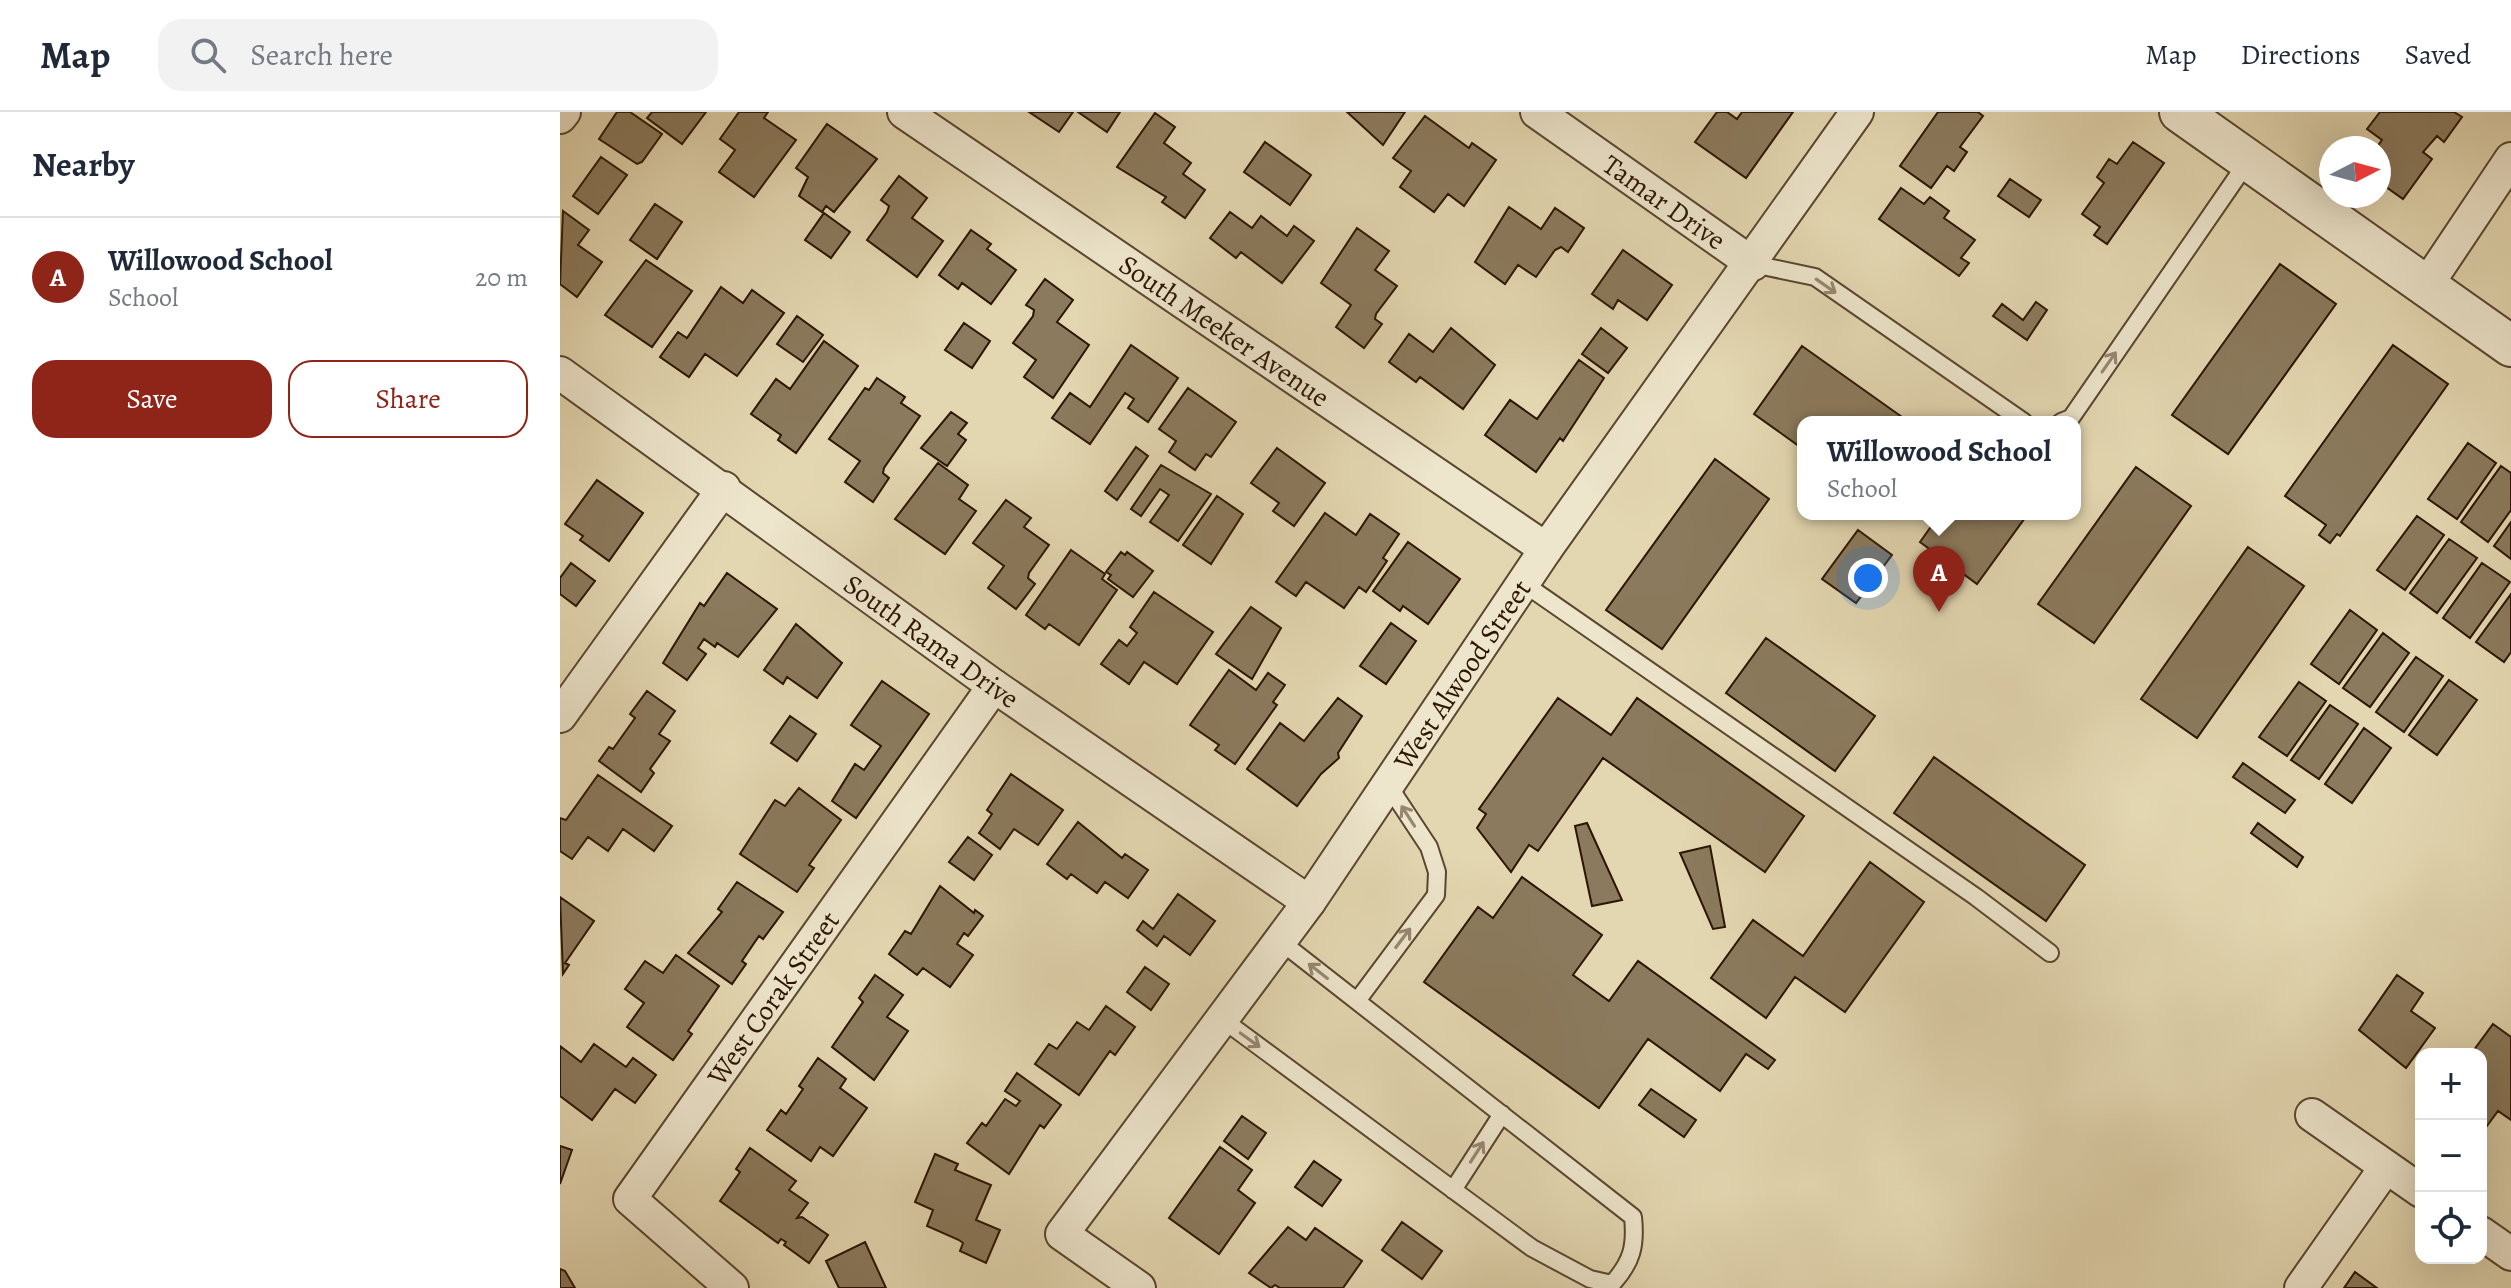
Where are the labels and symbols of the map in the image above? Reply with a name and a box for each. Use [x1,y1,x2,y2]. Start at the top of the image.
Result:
north arrow [2319,136,2391,208]
street label: Tamar Drive [1595,146,1733,259]
street label: South Meeker Avenue [1111,246,1337,416]
one-way arrow [1815,278,1837,294]
one-way arrow [2101,352,2117,374]
pin: A [1913,546,1965,612]
your location [1848,558,1888,598]
street label: South Rama Drive [836,566,1026,718]
street label: West Alwood Street [1384,572,1540,779]
one-way arrow [1400,805,1416,827]
street label: West Corak Street [698,904,848,1094]
one-way arrow [1395,928,1412,950]
one-way arrow [1308,962,1329,980]
one-way arrow [1239,1031,1261,1048]
one-way arrow [1470,1141,1486,1164]

